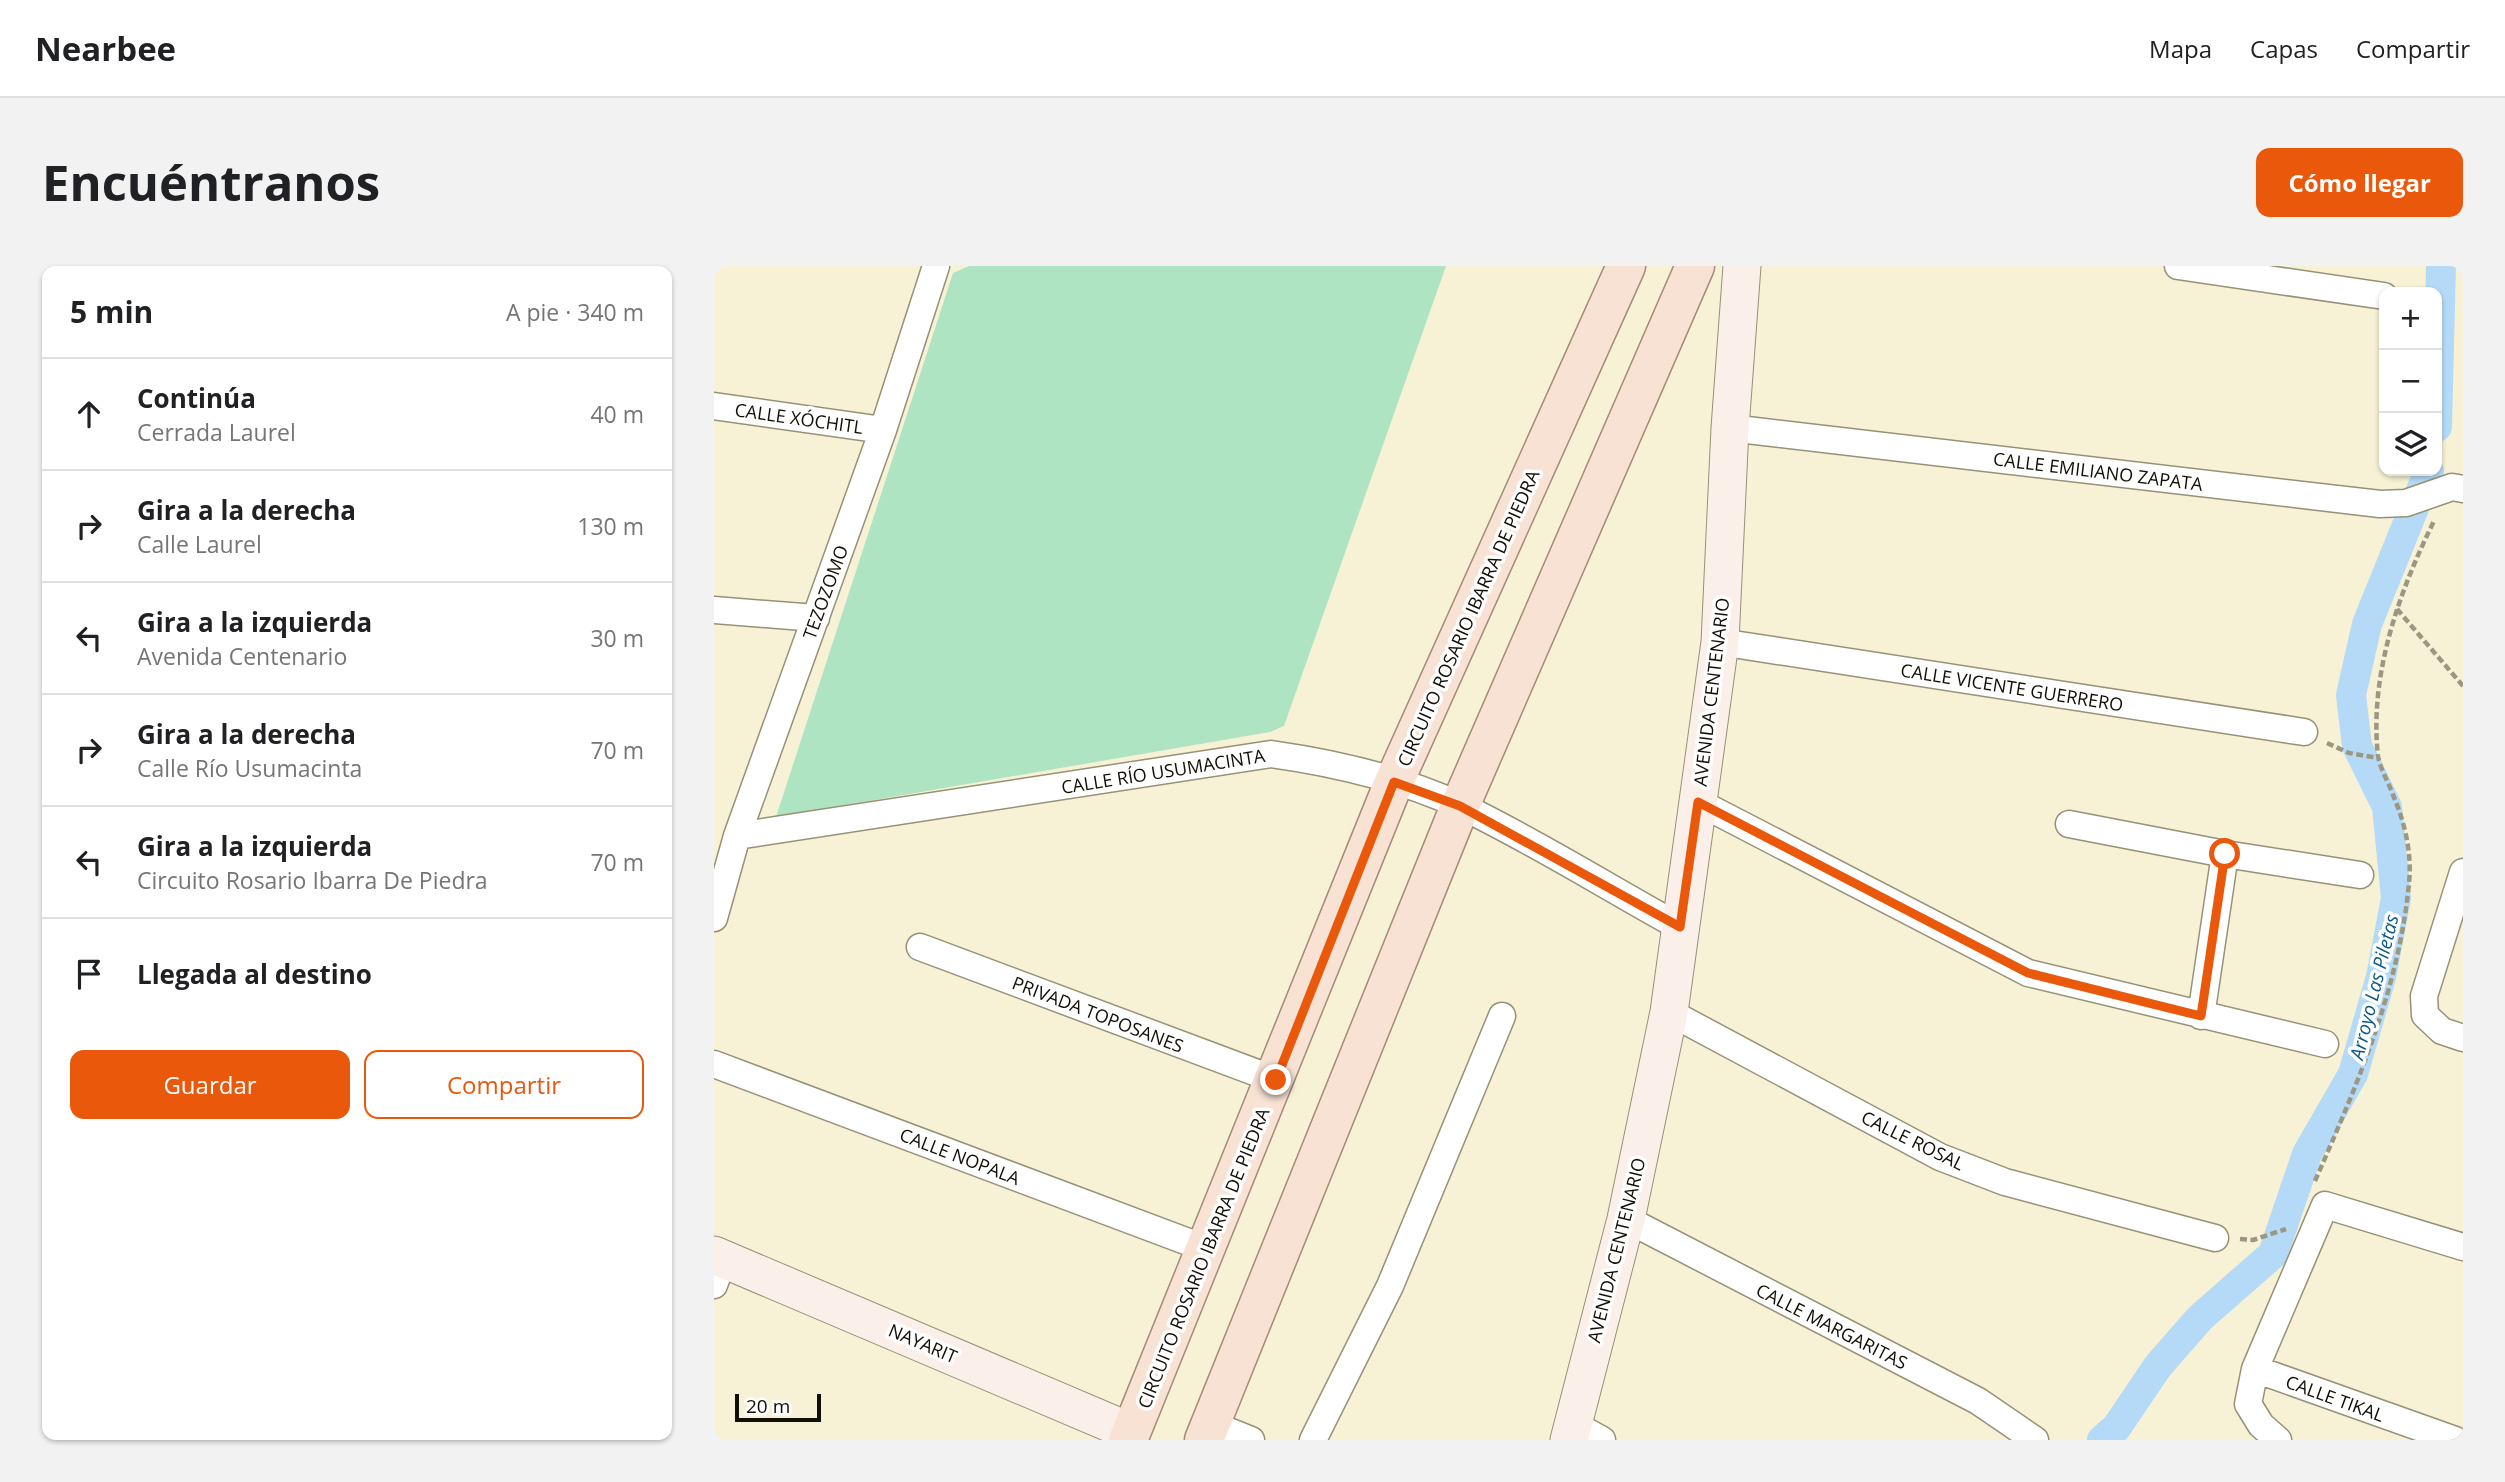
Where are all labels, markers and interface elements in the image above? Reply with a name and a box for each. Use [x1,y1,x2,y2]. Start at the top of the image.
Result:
text: Nearbee [35,26,176,71]
text: Mapa [2149,32,2212,65]
text: Capas [2250,32,2318,65]
text: Compartir [2356,32,2470,65]
button: Cómo llegar [2256,148,2463,217]
text: Encuéntranos [42,149,380,215]
map controls [2379,287,2442,476]
button: + [2379,287,2442,350]
text: 5 min [70,291,153,332]
text: A pie · 340 m [506,296,644,328]
button: − [2379,350,2442,413]
text: Continúa [137,380,256,416]
icon: ahead [70,395,108,433]
street label: CALLE XÓCHITL [733,397,865,439]
text: 40 m [590,398,644,430]
button: layers [2379,413,2442,476]
text: Cerrada Laurel [137,416,296,448]
street label: CALLE EMILIANO ZAPATA [1992,446,2205,496]
street label: CIRCUITO ROSARIO IBARRA DE PIEDRA [1392,465,1545,770]
text: Gira a la derecha [137,492,356,528]
icon: right [70,507,108,545]
text: 130 m [577,510,644,542]
text: Calle Laurel [137,528,262,560]
street label: TEZOZOMO [797,542,853,642]
street label: AVENIDA CENTENARIO [1688,596,1734,788]
text: Gira a la izquierda [137,604,372,640]
icon: left [70,619,108,657]
text: 30 m [590,622,644,654]
text: Avenida Centenario [137,640,347,672]
street label: CALLE VICENTE GUERRERO [1899,658,2125,716]
text: Gira a la derecha [137,716,356,752]
icon: right [70,731,108,769]
text: 70 m [590,734,644,766]
street label: CALLE RÍO USUMACINTA [1059,743,1267,799]
text: Calle Río Usumacinta [137,752,362,784]
text: Gira a la izquierda [137,828,372,864]
route start [2209,838,2240,869]
icon: left [70,843,108,881]
text: 70 m [590,846,644,878]
text: Circuito Rosario Ibarra De Piedra [137,864,488,896]
water label: Arroyo Las Piletas [2343,912,2405,1064]
icon: arrive [70,955,108,993]
text: Llegada al destino [137,956,372,992]
street label: PRIVADA TOPOSANES [1009,970,1187,1058]
button: Guardar [70,1050,350,1119]
button: Compartir [364,1050,644,1119]
route end [1260,1064,1291,1095]
street label: CIRCUITO ROSARIO IBARRA DE PIEDRA [1132,1104,1275,1412]
street label: CALLE ROSAL [1857,1105,1969,1175]
street label: CALLE NOPALA [897,1122,1024,1190]
street label: AVENIDA CENTENARIO [1581,1155,1651,1345]
street label: CALLE MARGARITAS [1752,1277,1912,1375]
street label: NAYARIT [885,1318,961,1368]
street label: CALLE TIKAL [2283,1369,2387,1427]
scale bar [735,1391,821,1423]
text: 20 m [746,1393,790,1419]

